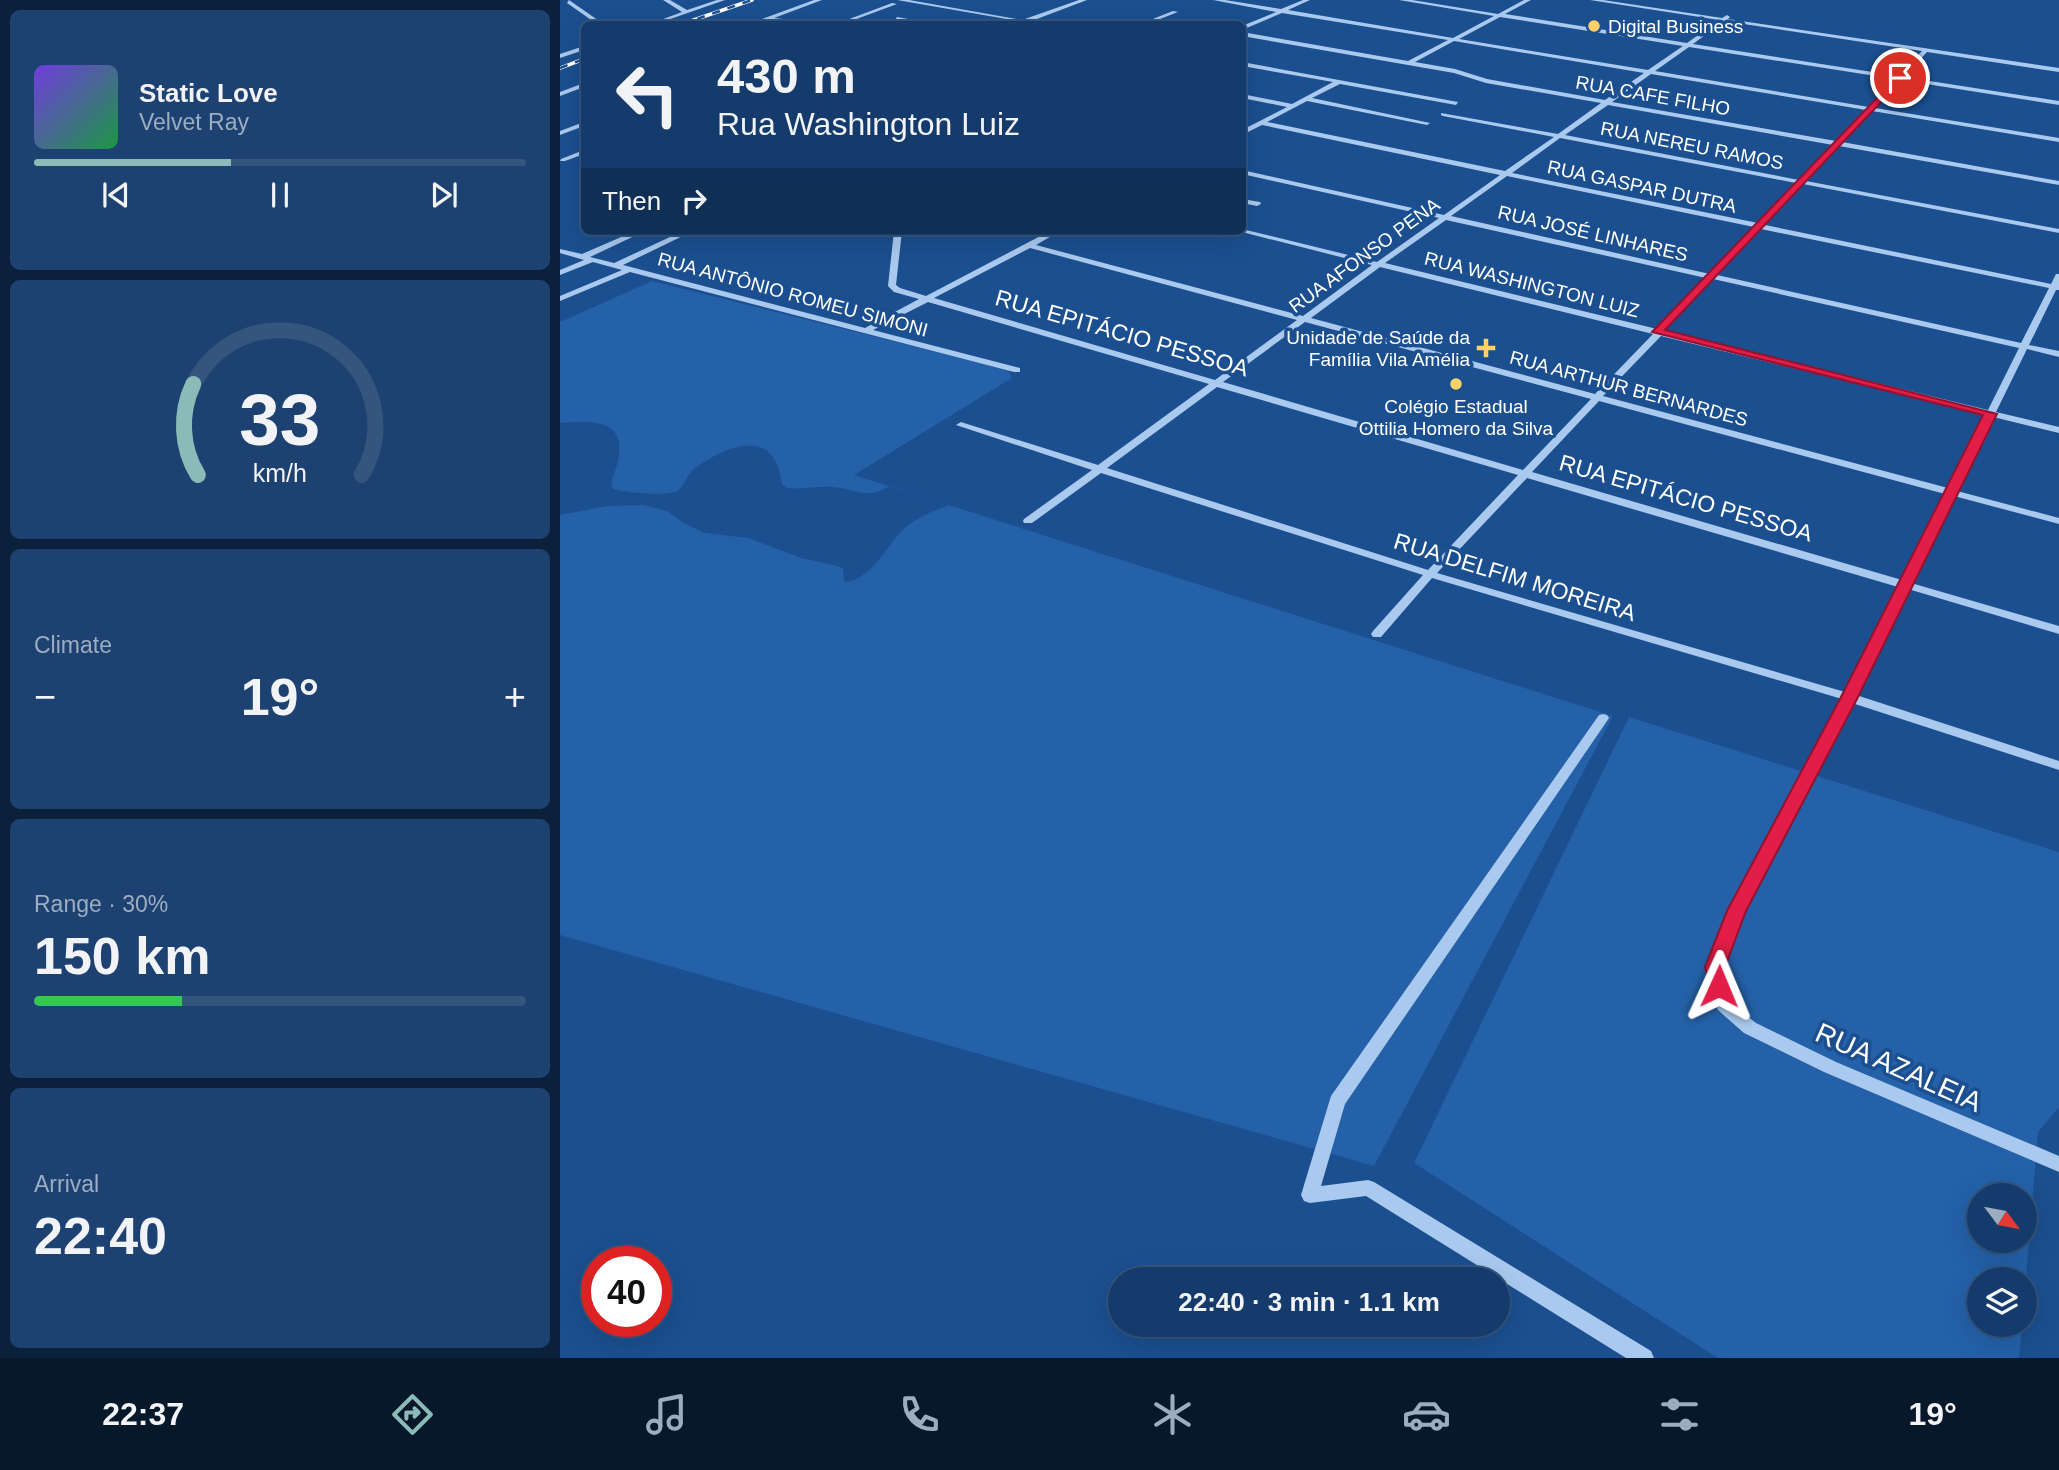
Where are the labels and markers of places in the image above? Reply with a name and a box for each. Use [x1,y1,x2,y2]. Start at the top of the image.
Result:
place label: Digital Business [1608,16,1743,37]
marker: Digital Business [1586,18,1602,34]
pin [1870,48,1930,108]
place label: Unidade de Saúde da Família Vila Amélia [1286,327,1470,370]
marker: Unidade de Saúde da Família Vila Amélia [1476,338,1496,358]
marker: Colégio Estadual Ottilia Homero da Silva [1448,376,1464,392]
place label: Colégio Estadual Ottilia Homero da Silva [1359,396,1554,439]

